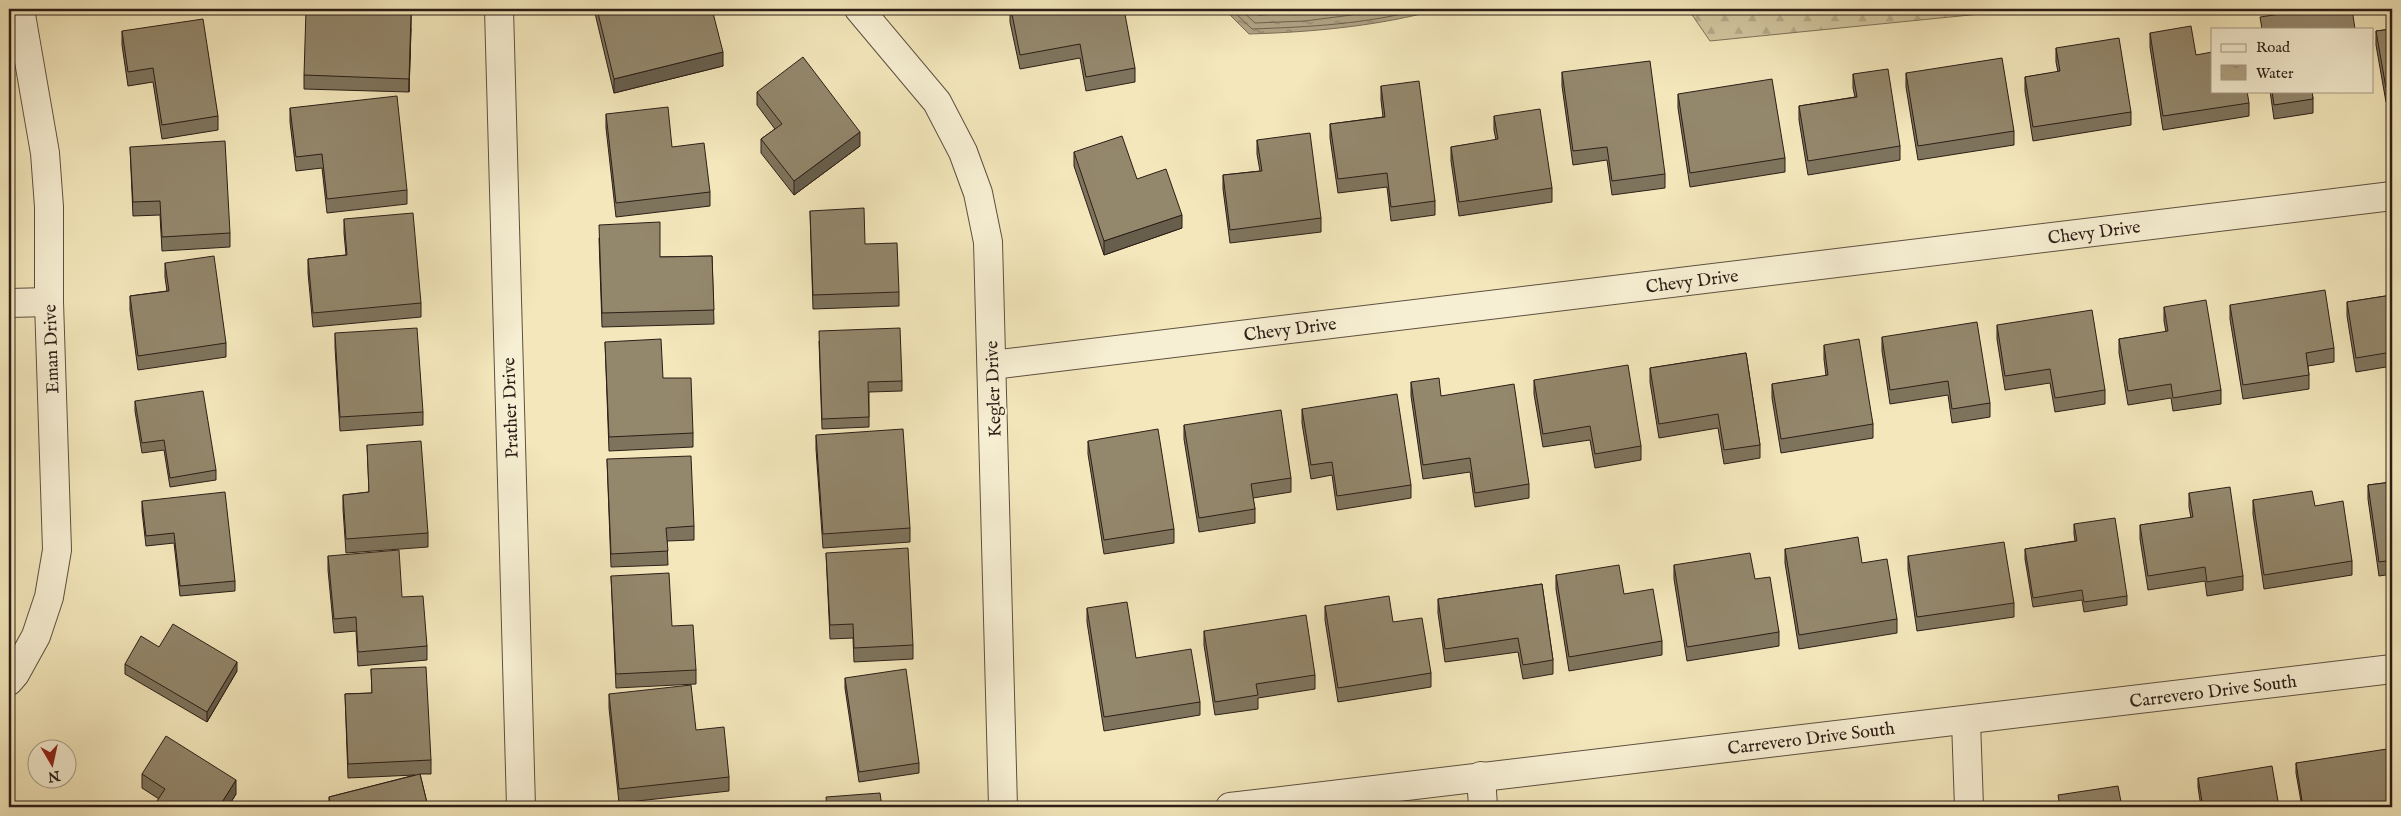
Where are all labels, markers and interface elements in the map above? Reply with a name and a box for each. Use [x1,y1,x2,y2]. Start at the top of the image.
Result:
legend [2211,28,2374,92]
text: Road [2256,38,2291,57]
text: Water [2256,64,2294,83]
street label: Chevy Drive [2046,216,2142,251]
street label: Chevy Drive [1644,265,1740,300]
street label: Eman Drive [39,304,66,394]
street label: Chevy Drive [1242,313,1338,348]
street label: Kegler Drive [981,340,1008,438]
street label: Prather Drive [498,357,525,459]
street label: Carrevero Drive South [2128,671,2299,714]
street label: Carrevero Drive South [1726,718,1897,761]
north arrow [28,738,78,788]
text: N [46,766,62,786]

